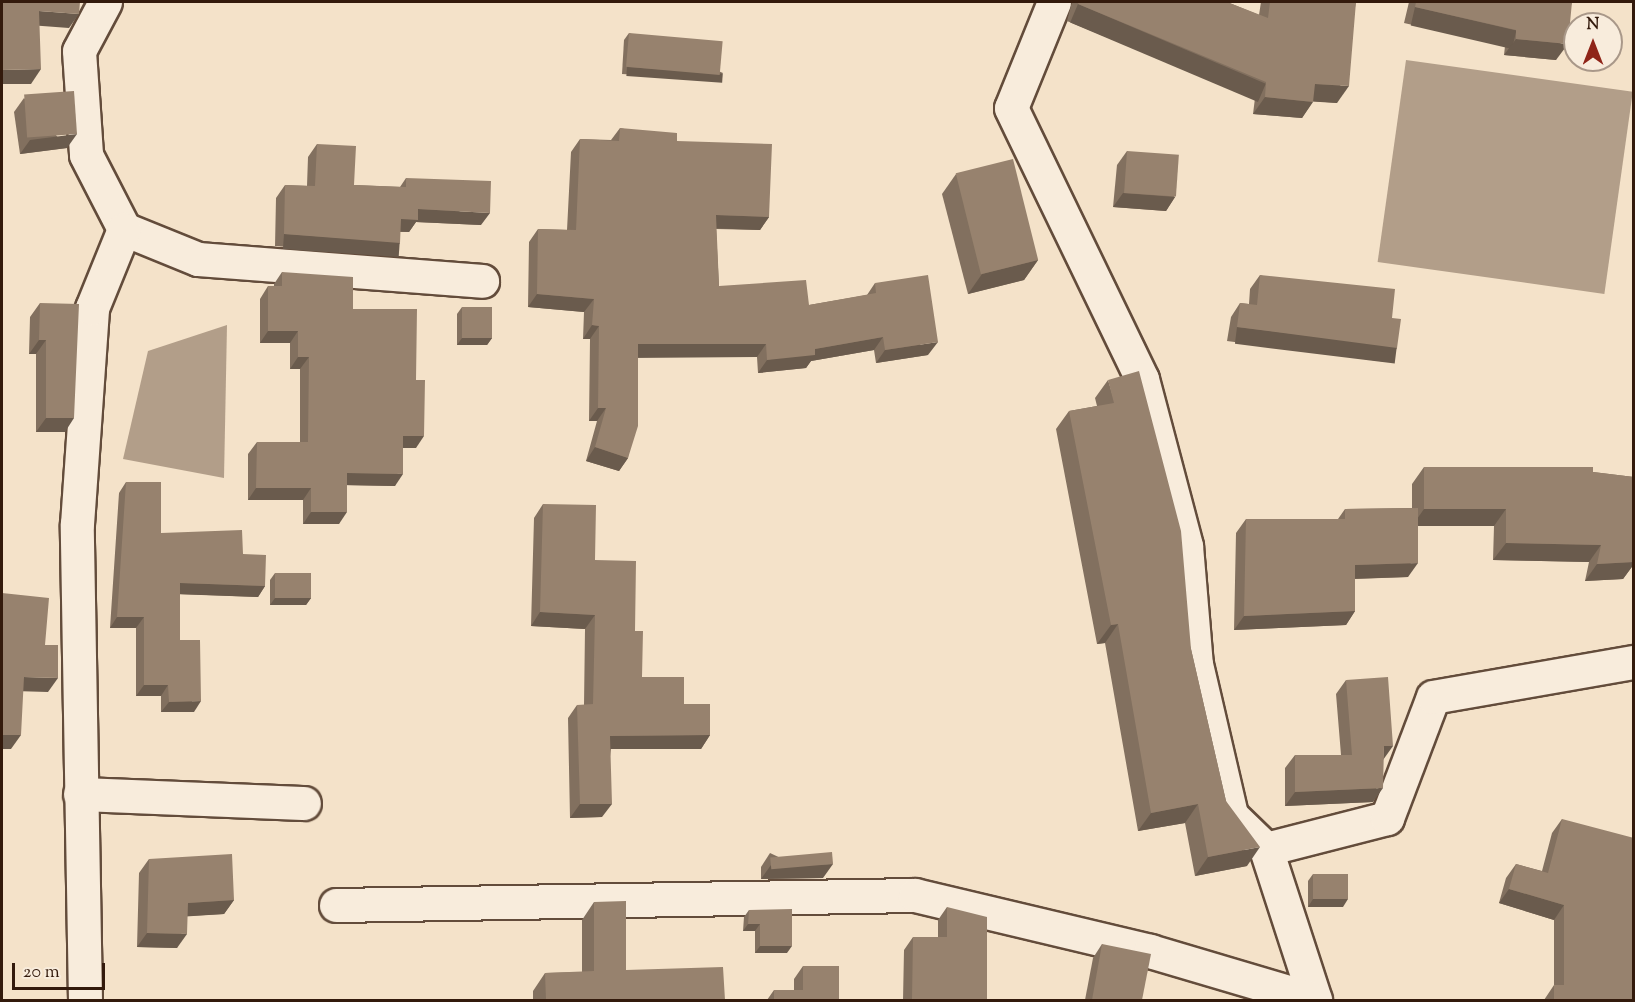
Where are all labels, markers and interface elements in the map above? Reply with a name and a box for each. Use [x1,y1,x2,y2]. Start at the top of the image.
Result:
north arrow [1563,12,1623,72]
text: N [1587,14,1599,37]
scale bar [15,951,108,989]
text: 20 m [23,960,60,986]

